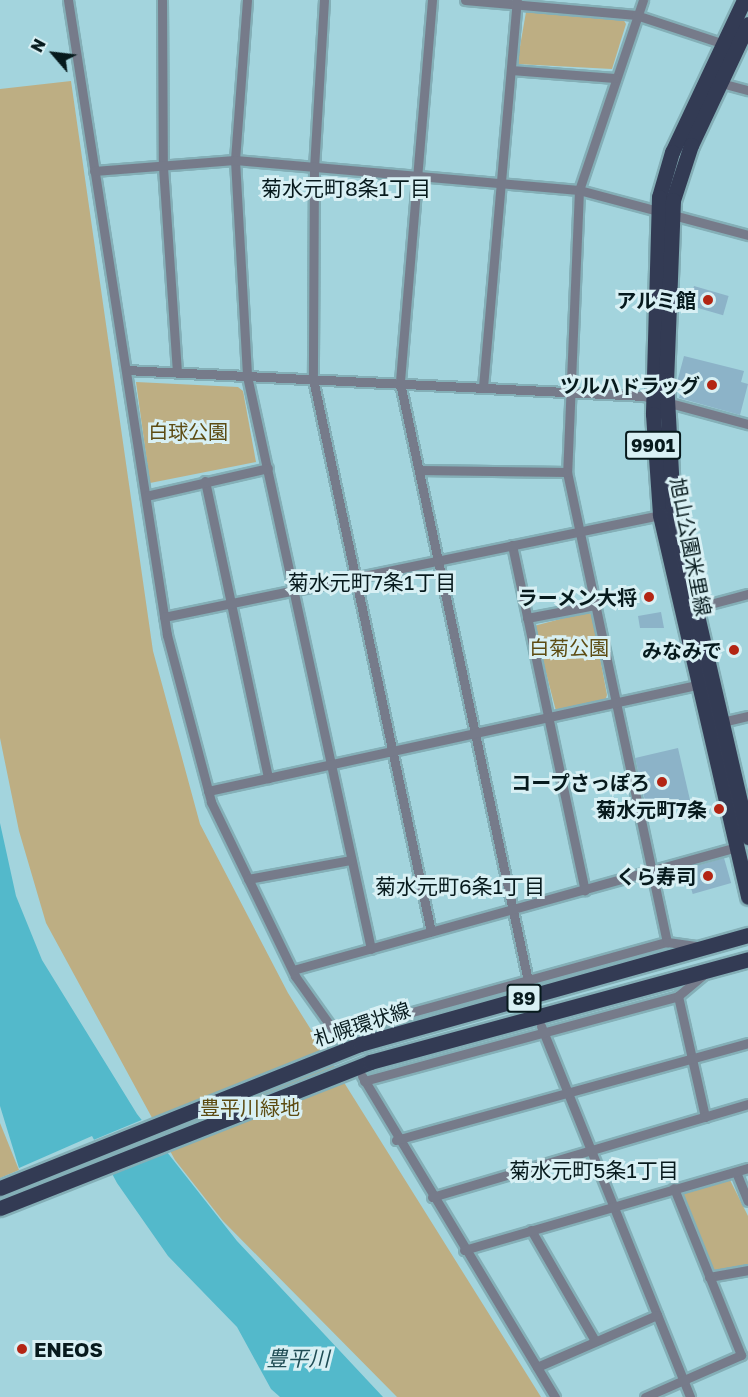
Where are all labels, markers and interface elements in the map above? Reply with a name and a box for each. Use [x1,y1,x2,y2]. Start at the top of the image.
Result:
north arrow [24,24,84,84]
text: N [26,35,50,56]
district label: 菊水元町8条1丁目 [261,175,431,201]
place label: アルミ館 [616,288,696,312]
marker: アルミ館 [701,293,715,307]
place label: ツルハドラッグ [560,373,700,397]
marker: ツルハドラッグ [705,378,719,392]
park label: 白球公園 [148,419,228,443]
road number: 9901 [624,430,682,460]
street label: 旭山公園米里線 [666,476,716,618]
district label: 菊水元町7条1丁目 [288,569,456,595]
place label: ラーメン大将 [517,585,637,609]
marker: ラーメン大将 [642,590,656,604]
park label: 白菊公園 [529,635,609,659]
place label: みなみで [642,638,722,662]
marker: みなみで [727,643,741,657]
place label: コープさっぽろ [510,770,650,794]
marker: コープさっぽろ [655,775,669,789]
place label: 菊水元町7条 [596,797,707,821]
marker: 菊水元町7条 [712,802,726,816]
place label: くら寿司 [616,864,696,888]
marker: くら寿司 [701,869,715,883]
district label: 菊水元町6条1丁目 [375,873,545,899]
road number: 89 [506,983,542,1013]
street label: 札幌環状線 [311,997,413,1051]
park label: 豊平川緑地 [200,1095,300,1119]
district label: 菊水元町5条1丁目 [509,1157,679,1183]
place label: ENEOS [34,1337,103,1361]
marker: ENEOS [15,1342,29,1356]
water label: 豊平川 [267,1345,329,1371]

